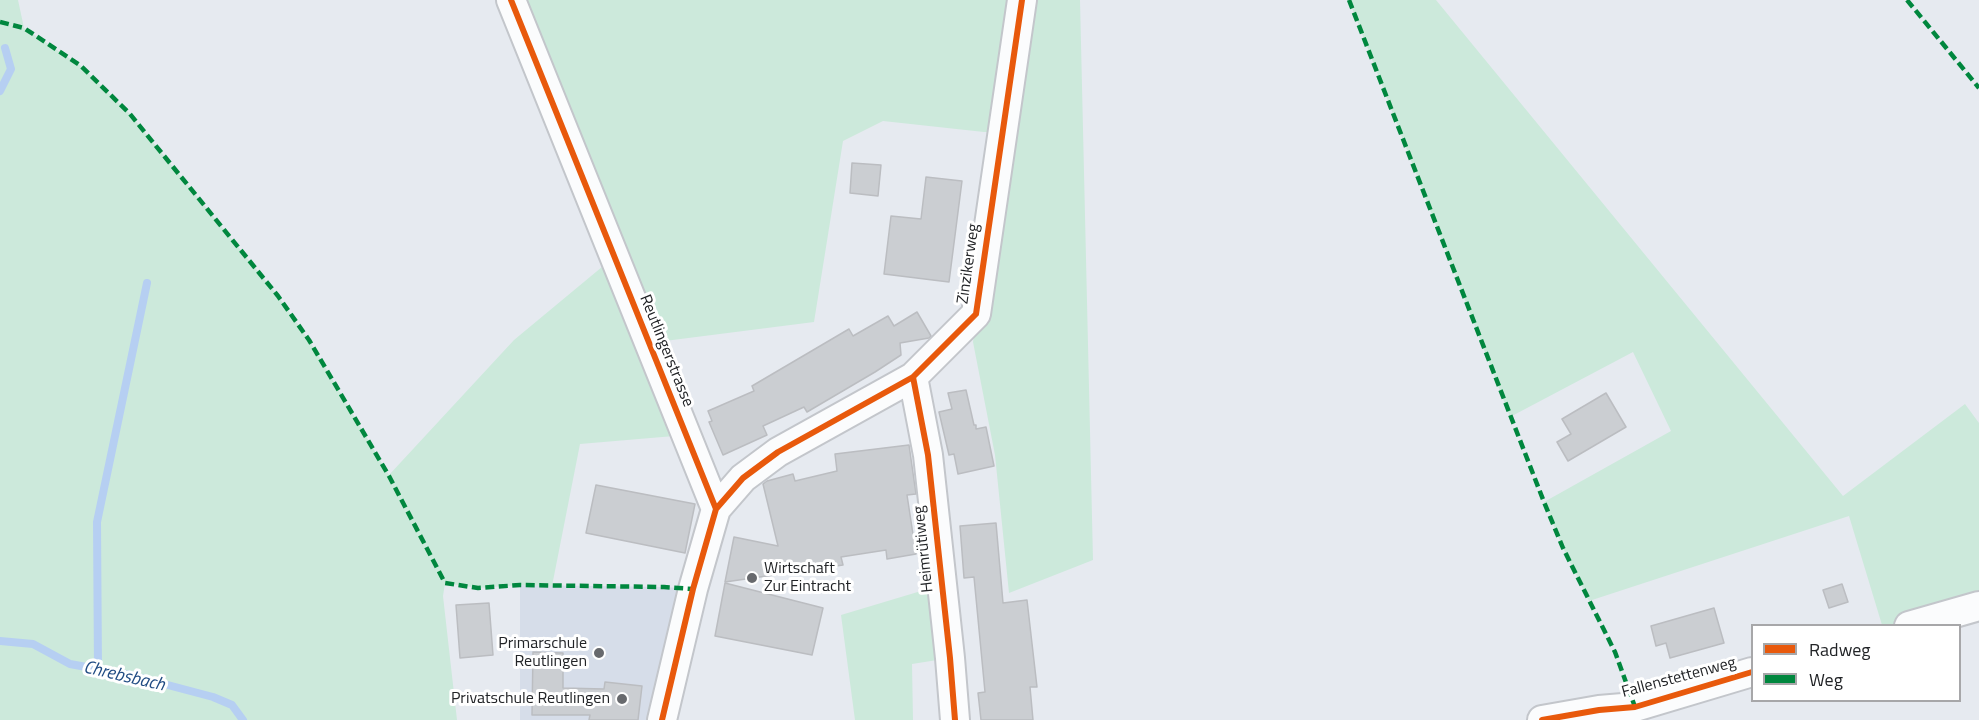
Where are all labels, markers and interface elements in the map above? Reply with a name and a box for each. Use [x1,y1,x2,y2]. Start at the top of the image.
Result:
street label: Zinzikerweg [954,223,984,305]
street label: Reutlingerstrasse [635,292,697,410]
street label: Heimrütiweg [910,505,938,593]
place label: Wirtschaft Zur Eintracht [764,559,851,597]
marker: Wirtschaft Zur Eintracht [745,571,759,585]
legend [1751,624,1961,702]
place label: Primarschule Reutlingen [498,634,587,672]
text: Radweg [1809,636,1871,663]
marker: Primarschule Reutlingen [592,646,606,660]
street label: Fallenstettenweg [1620,654,1738,702]
water label: Chrebsbach [81,657,167,697]
text: Weg [1809,666,1843,693]
place label: Privatschule Reutlingen [451,689,610,709]
marker: Privatschule Reutlingen [615,692,629,706]

